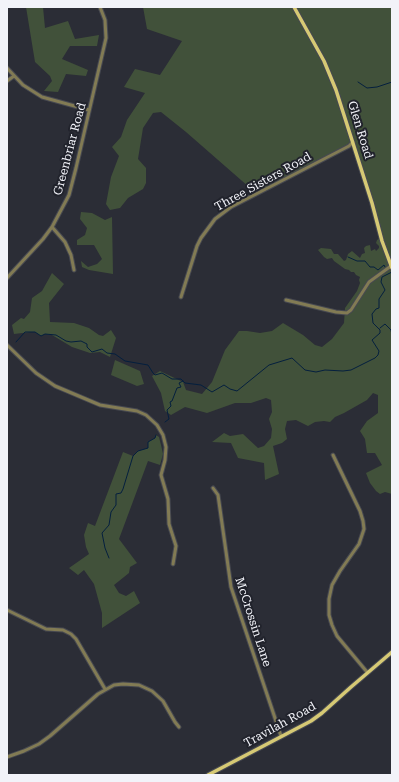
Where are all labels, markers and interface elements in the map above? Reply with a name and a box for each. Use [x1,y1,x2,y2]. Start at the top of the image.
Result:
street label: Glen Road [344,99,376,161]
street label: Greenbriar Road [51,101,89,197]
street label: Three Sisters Road [212,150,314,214]
street label: McCrossin Lane [232,575,274,669]
street label: Travilah Road [241,699,319,751]

